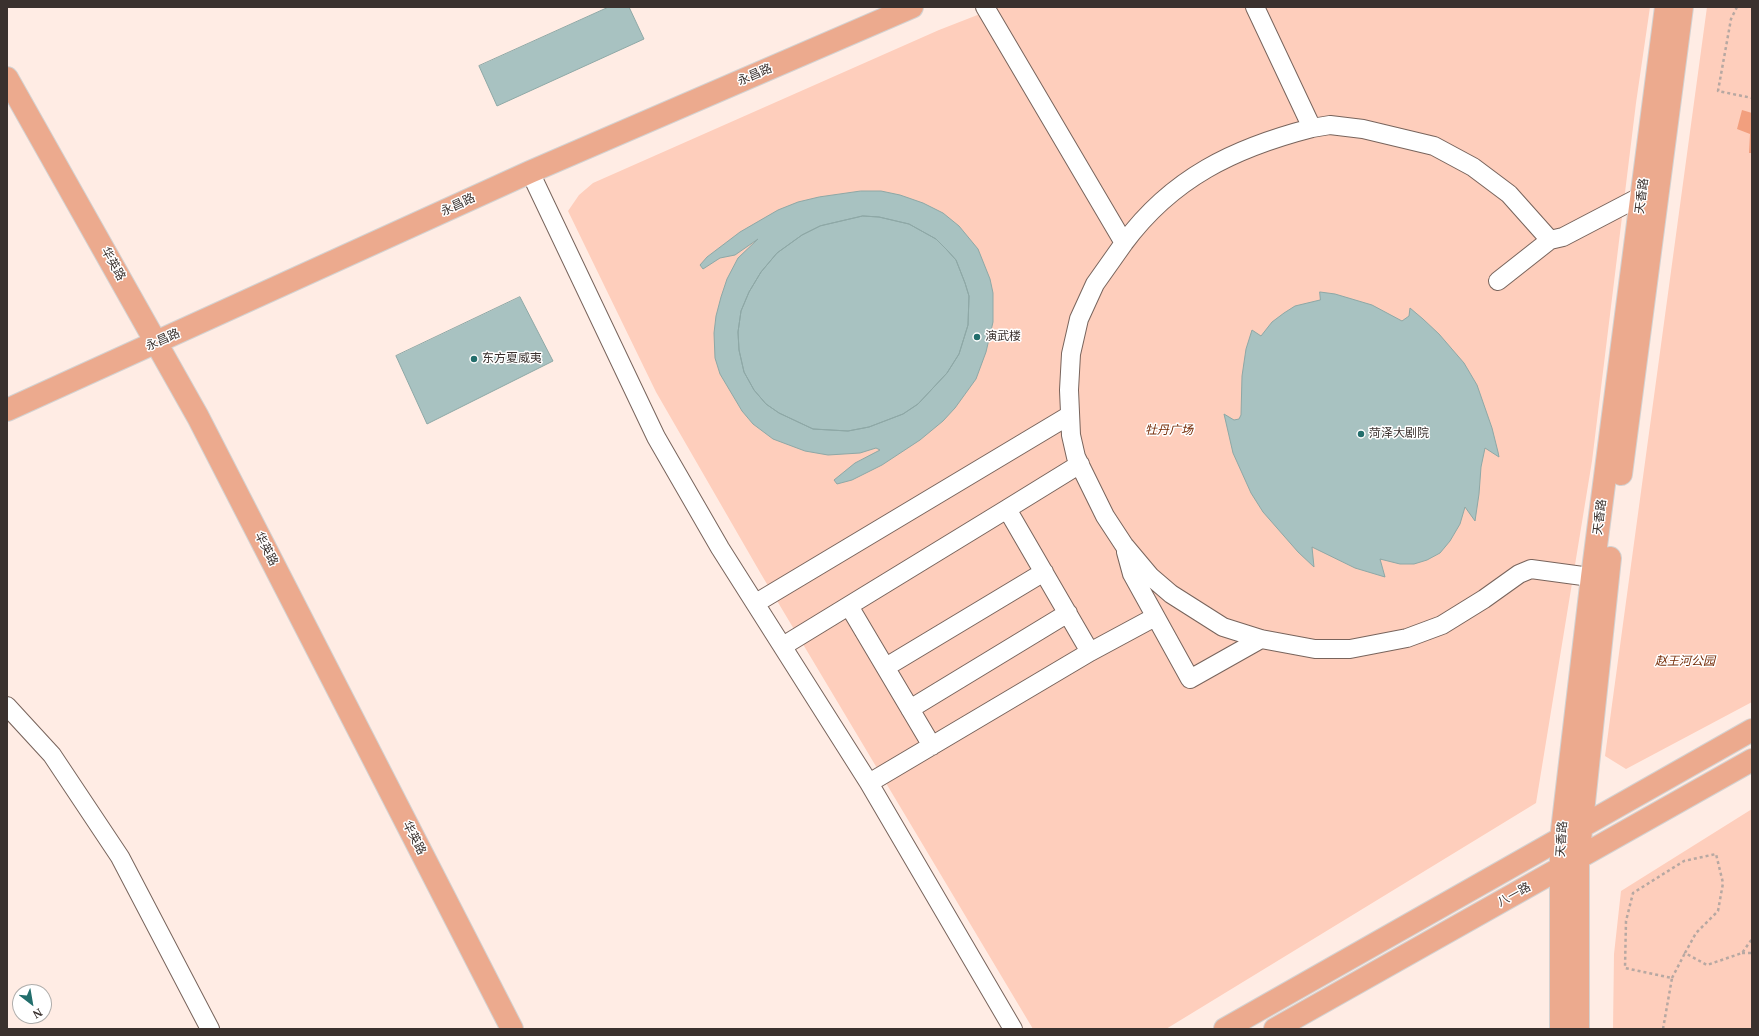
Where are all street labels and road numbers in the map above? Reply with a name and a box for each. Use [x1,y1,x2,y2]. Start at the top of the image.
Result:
street label: 永昌路 [736,61,774,89]
street label: 天香路 [1633,177,1651,215]
street label: 永昌路 [439,191,477,219]
street label: 华英路 [98,245,128,283]
street label: 永昌路 [144,326,182,354]
street label: 天香路 [1591,498,1609,536]
street label: 华英路 [251,530,281,568]
street label: 华英路 [399,819,429,857]
street label: 天香路 [1554,821,1570,857]
street label: 八一路 [1495,880,1533,910]

